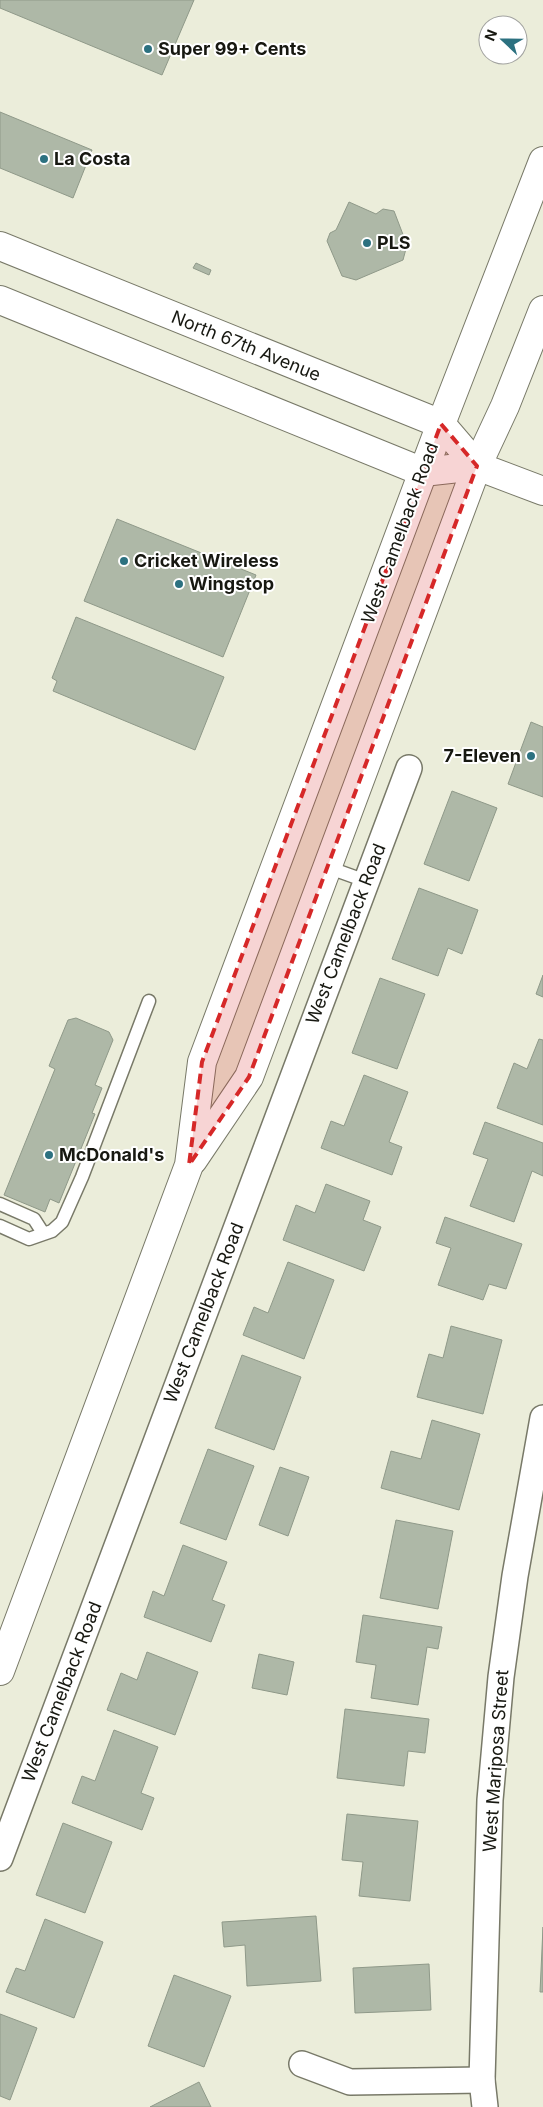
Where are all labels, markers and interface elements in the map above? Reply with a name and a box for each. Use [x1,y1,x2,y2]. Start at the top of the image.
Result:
north arrow [478,15,528,65]
text: N [481,27,500,43]
place label: Super 99+ Cents [158,38,306,59]
marker: Super 99+ Cents [142,43,154,55]
place label: La Costa [54,148,130,169]
marker: La Costa [38,153,50,165]
place label: PLS [377,232,411,253]
marker: PLS [361,237,373,249]
street label: North 67th Avenue [168,306,324,385]
street label: West Camelback Road [357,439,442,626]
place label: Cricket Wireless [134,550,279,571]
marker: Cricket Wireless [118,555,130,567]
place label: Wingstop [189,573,274,594]
marker: Wingstop [173,578,185,590]
place label: 7-Eleven [444,745,521,766]
marker: 7-Eleven [525,750,537,762]
street label: West Camelback Road [301,841,390,1027]
place label: McDonald's [59,1144,164,1165]
marker: McDonald's [43,1149,55,1161]
street label: West Camelback Road [159,1220,248,1406]
street label: West Camelback Road [17,1599,106,1785]
street label: West Mariposa Street [479,1669,512,1853]

